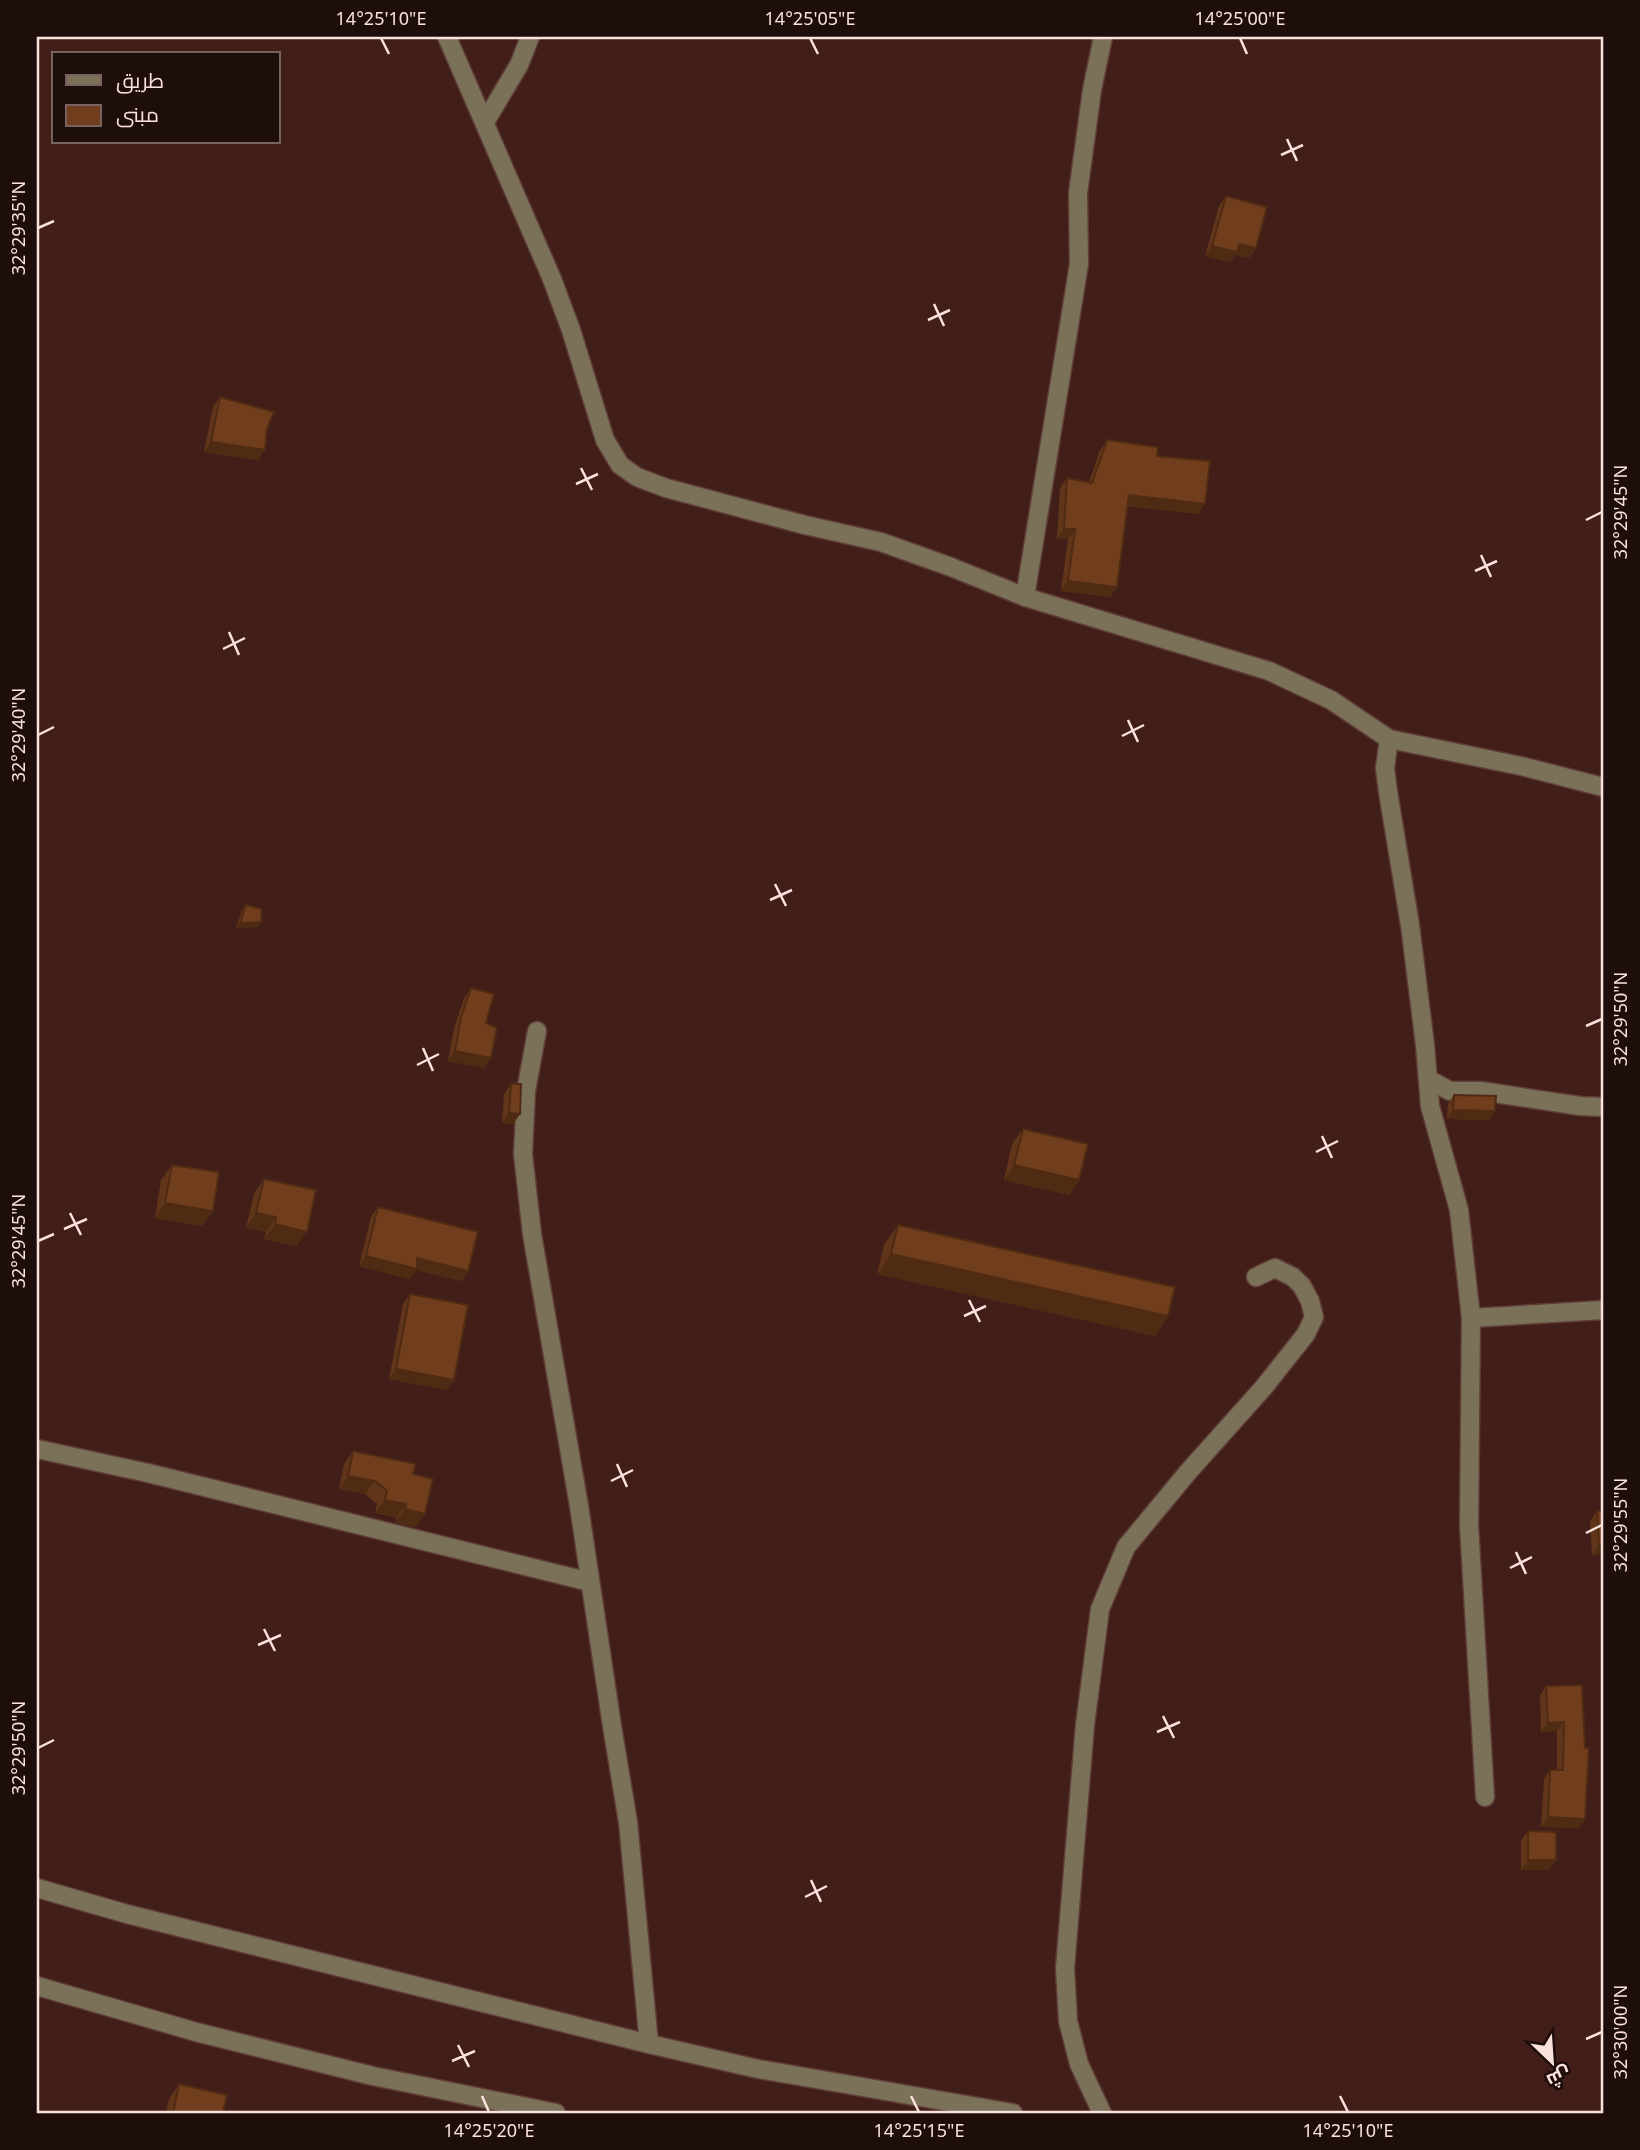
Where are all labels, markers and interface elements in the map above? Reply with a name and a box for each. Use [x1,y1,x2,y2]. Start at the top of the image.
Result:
text: 14°25'10"E [336,6,426,30]
text: 14°25'05"E [765,6,855,30]
text: 14°25'00"E [1195,6,1285,30]
legend [52,52,280,144]
text: طريق [116,66,164,94]
text: مبنى [116,100,159,128]
text: 32°29'35"N [6,181,30,275]
text: 32°29'45"N [1608,465,1632,559]
text: 32°29'40"N [6,688,30,782]
text: 32°29'50"N [1608,972,1632,1066]
text: 32°29'45"N [6,1194,30,1288]
text: 32°29'55"N [1608,1478,1632,1572]
text: 32°29'50"N [6,1701,30,1795]
text: 32°30'00"N [1608,1985,1632,2079]
north arrow [1518,2028,1588,2098]
text: ش [1543,2060,1576,2094]
text: 14°25'20"E [444,2118,534,2142]
text: 14°25'15"E [874,2118,964,2142]
text: 14°25'10"E [1303,2118,1393,2142]

